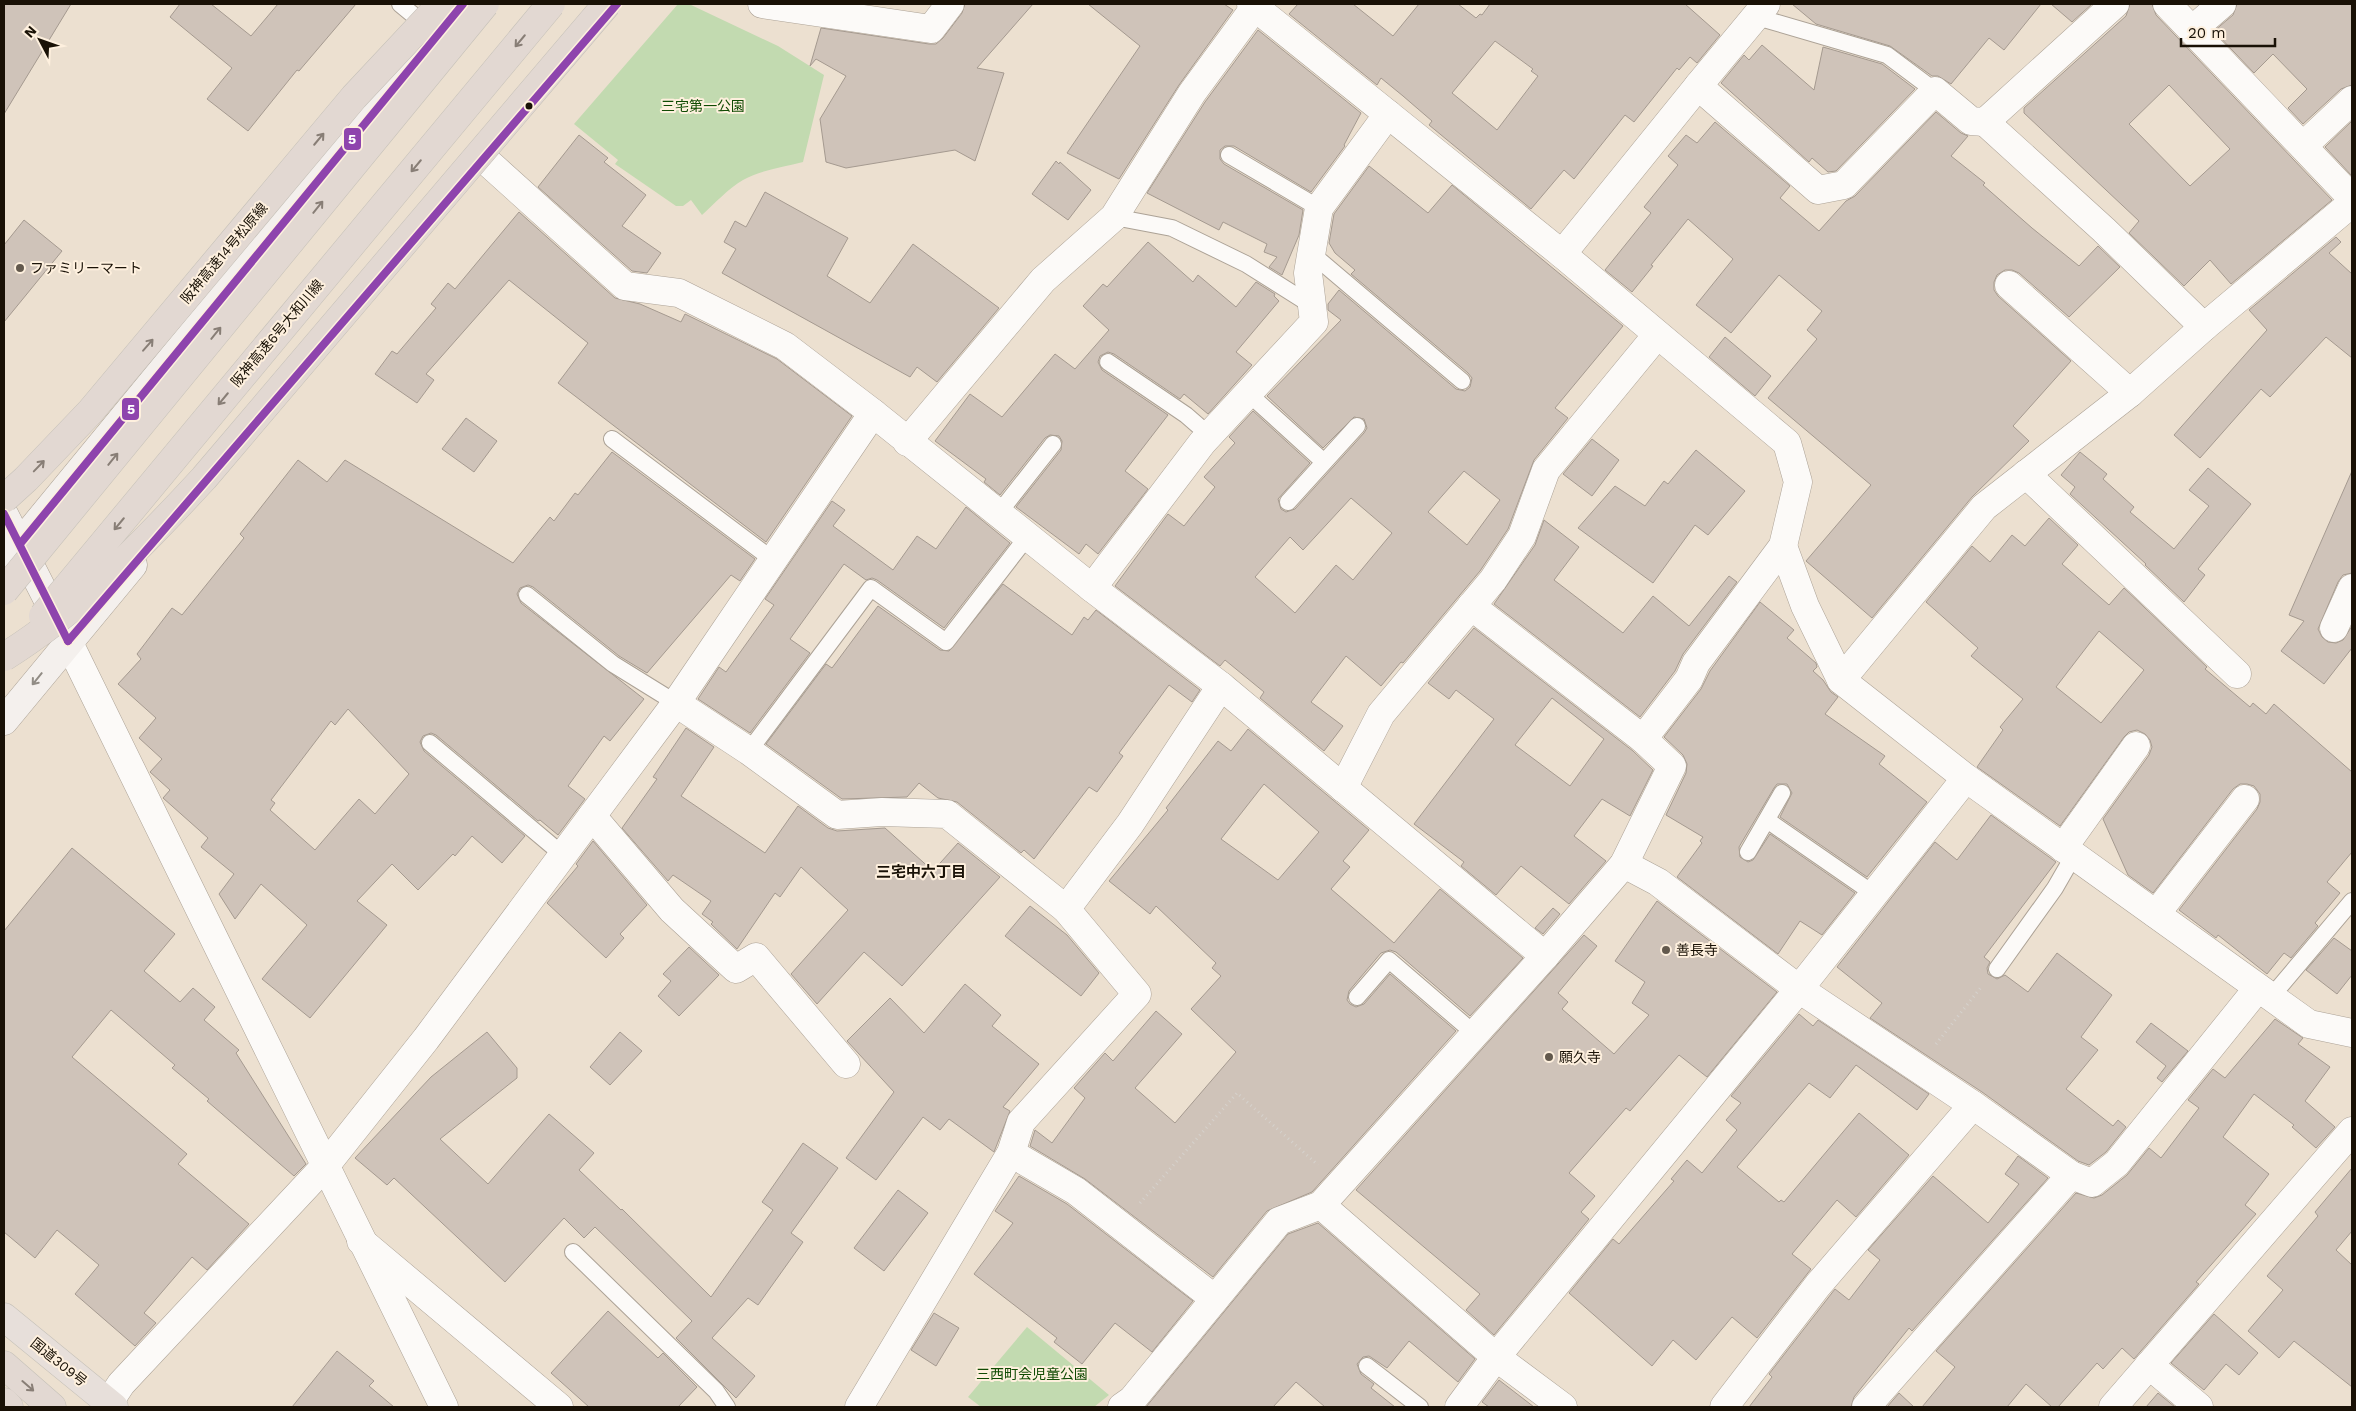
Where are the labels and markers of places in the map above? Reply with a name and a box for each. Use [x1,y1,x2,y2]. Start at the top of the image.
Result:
unlabelled marker [524,101,534,111]
place label: ファミリーマート [30,260,142,276]
marker: ファミリーマート [14,262,26,274]
place label: 善長寺 [1676,942,1718,958]
marker: 善長寺 [1660,944,1672,956]
place label: 願久寺 [1559,1049,1601,1065]
marker: 願久寺 [1543,1051,1555,1063]

